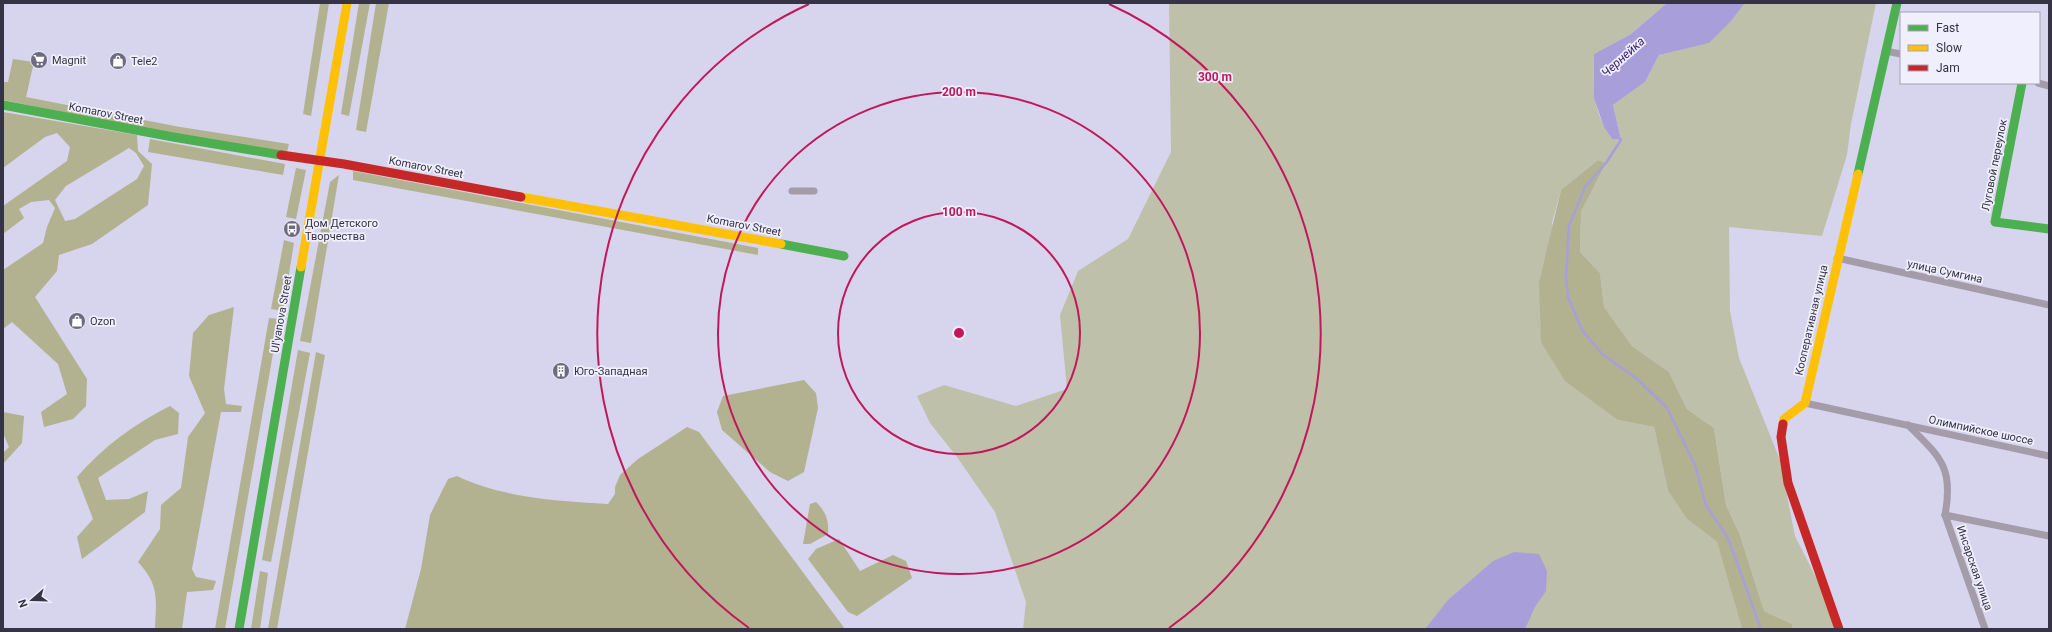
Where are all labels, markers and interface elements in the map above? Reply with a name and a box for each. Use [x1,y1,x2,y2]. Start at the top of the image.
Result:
legend [1900,12,2040,84]
text: Fast [1936,21,1959,35]
water label: Чернейка [1599,34,1647,80]
text: Slow [1936,41,1962,55]
supermarket icon: Magnit [29,50,49,70]
shop icon: Tele2 [108,51,128,71]
place label: Magnit [52,54,87,67]
place label: Tele2 [131,55,158,68]
text: Jam [1936,61,1960,75]
text: 300 m [1198,70,1232,84]
text: 200 m [942,85,976,99]
street label: Komarov Street [68,100,145,127]
street label: Луговой переулок [1979,118,2010,212]
street label: Komarov Street [388,154,465,181]
text: 100 m [942,205,976,219]
street label: Komarov Street [706,212,783,239]
place label: Дом Детского Творчества [305,217,378,243]
bus stop icon: Дом Детского Творчества [282,219,302,239]
street label: улица Сумгина [1906,257,1984,286]
street label: Кооперативная улица [1792,264,1831,377]
street label: Ul'yanova Street [268,274,295,354]
shop icon: Ozon [67,311,87,331]
place label: Ozon [90,315,115,328]
centre of rings [952,326,966,340]
building icon: Юго-Западная [551,361,571,381]
place label: Юго-Западная [574,365,648,378]
street label: Олимпийское шоссе [1927,413,2034,448]
street label: Инсарская улица [1954,524,1995,612]
north arrow [12,580,52,620]
text: N [16,597,31,609]

